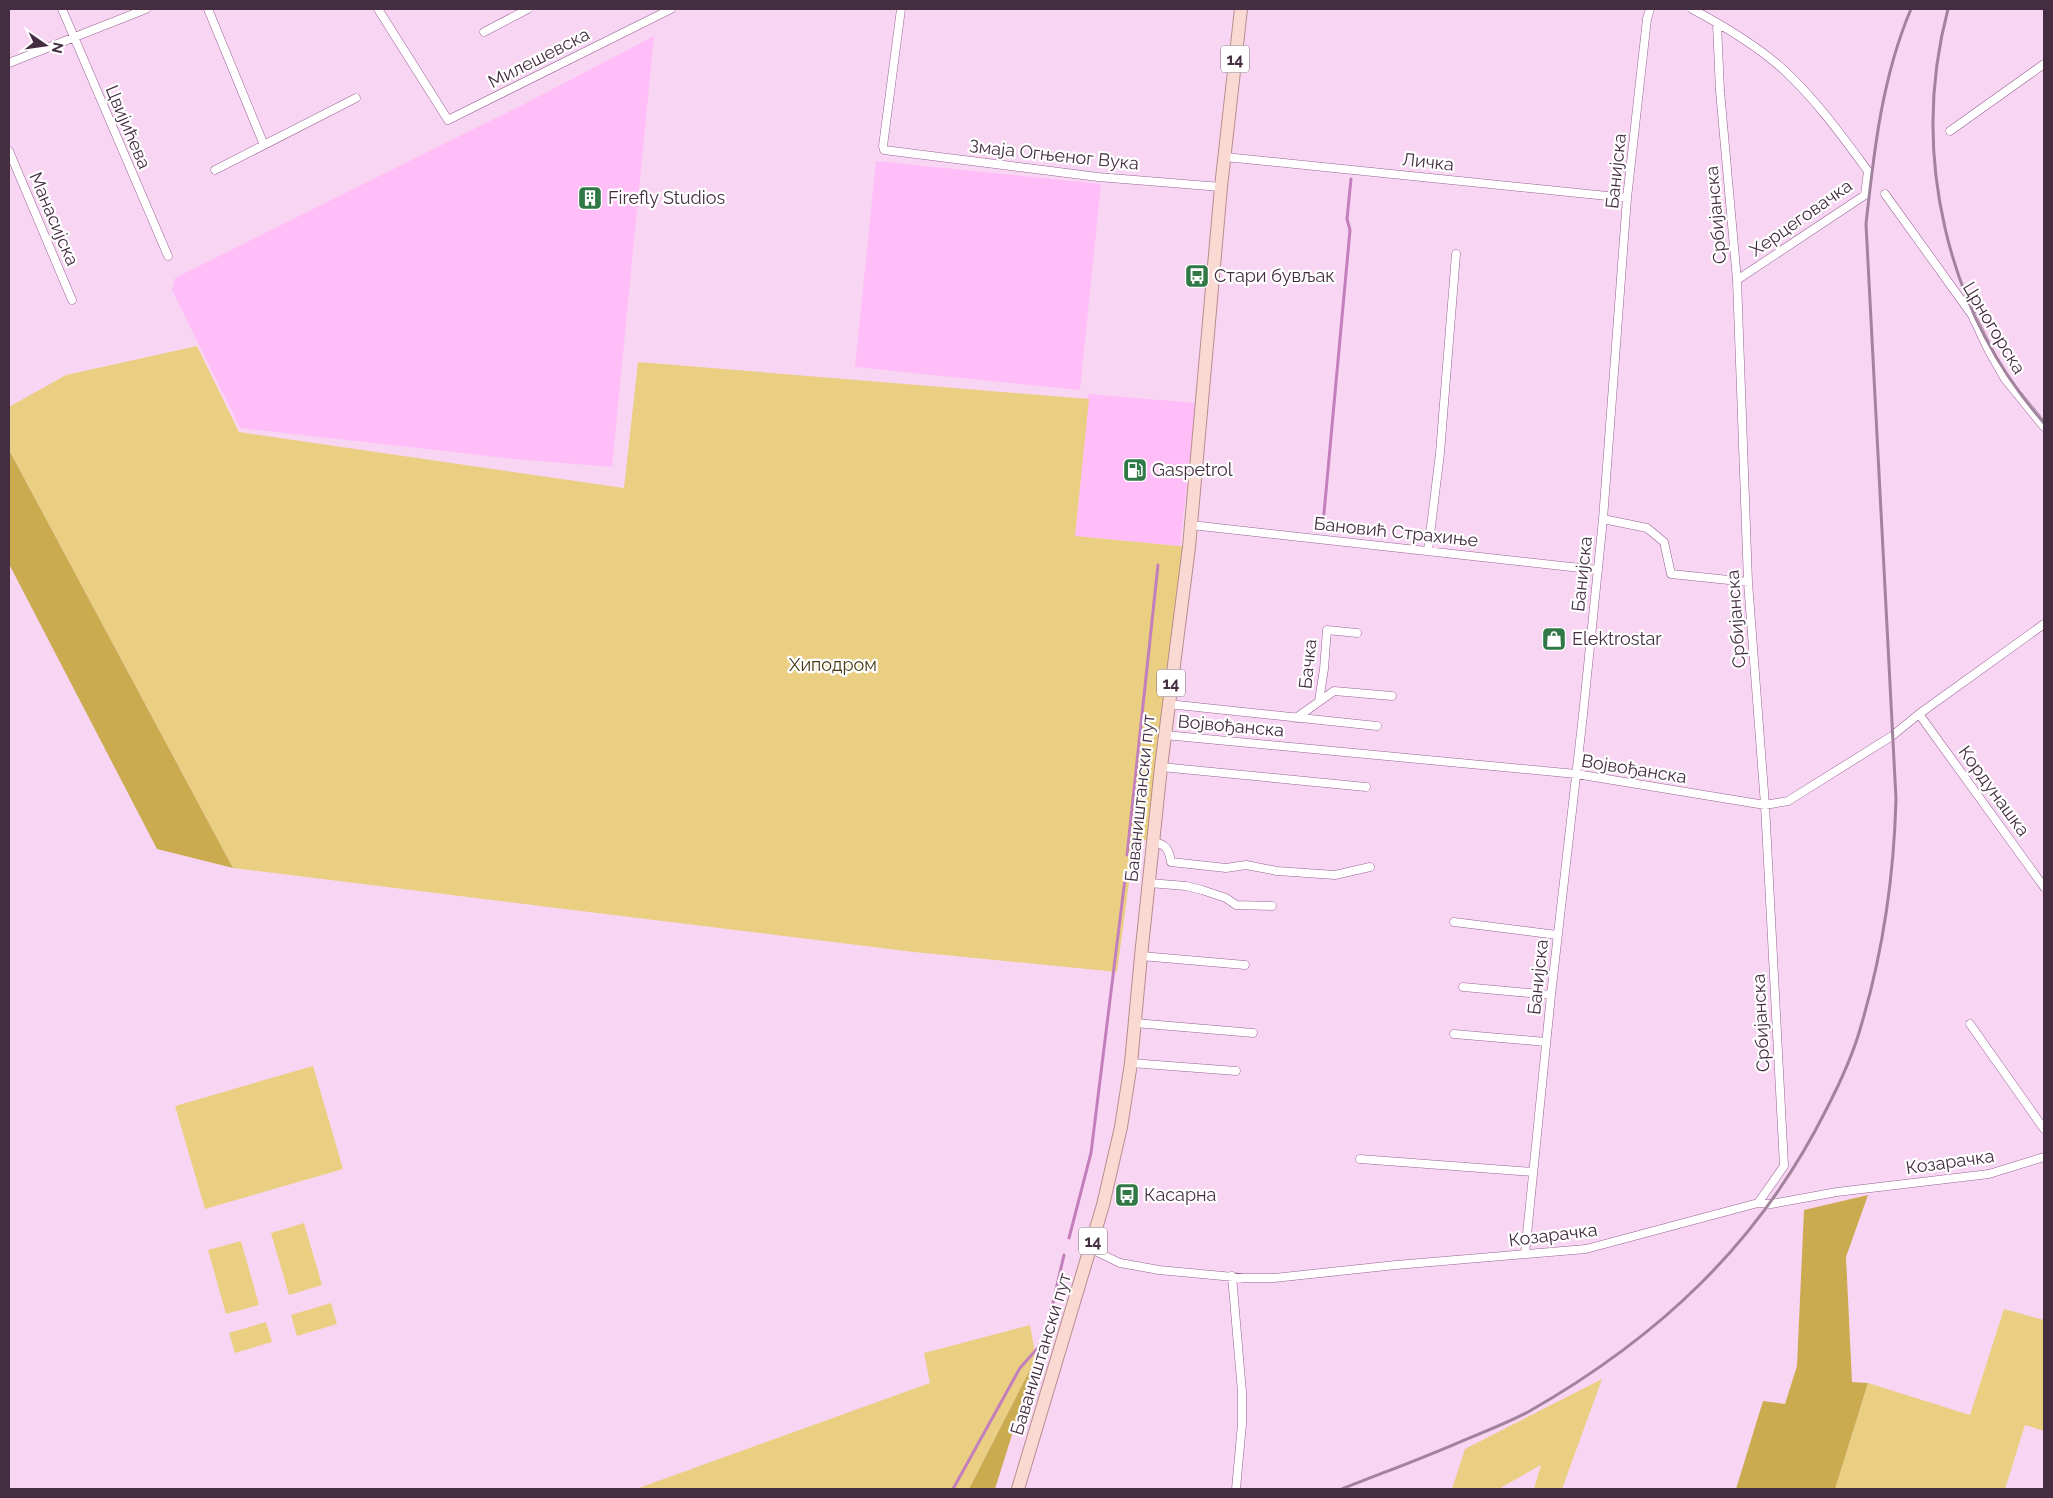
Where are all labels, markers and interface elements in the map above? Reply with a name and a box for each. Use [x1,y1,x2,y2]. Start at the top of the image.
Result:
north arrow [20,20,70,70]
street label: Милешевска [485,23,593,92]
text: N [49,41,67,55]
road number: 14 [1221,46,1249,72]
street label: Цвијићева [101,82,155,172]
street label: Банијска [1601,132,1630,210]
street label: Змаја Огњеног Вука [968,135,1140,174]
street label: Личка [1401,148,1455,175]
street label: Србијанска [1701,165,1730,265]
street label: Манасијска [25,169,84,269]
street label: Херцеговачка [1746,175,1856,261]
building icon: Firefly Studios [577,185,603,211]
place label: Firefly Studios [608,187,725,208]
bus stop icon: Стари бувљак [1184,263,1210,289]
place label: Стари бувљак [1214,265,1335,286]
street label: Црногорска [1959,278,2030,378]
fuel station icon: Gaspetrol [1122,457,1148,483]
place label: Gaspetrol [1152,459,1233,480]
street label: Бановић Страхиње [1313,512,1480,551]
street label: Банијска [1567,535,1596,613]
street label: Србијанска [1722,569,1749,669]
shop icon: Elektrostar [1541,626,1567,652]
place label: Elektrostar [1572,628,1662,649]
street label: Бачка [1294,638,1321,690]
park label: Хиподром [789,654,877,675]
road number: 14 [1157,670,1185,696]
street label: Војвођанска [1177,710,1285,741]
street label: Баваништански пут [1120,713,1159,883]
street label: Кордунашка [1955,741,2034,840]
street label: Војвођанска [1580,750,1688,787]
street label: Банијска [1523,938,1552,1016]
street label: Србијанска [1747,973,1774,1073]
street label: Козарачка [1904,1145,1995,1178]
bus stop icon: Касарна [1114,1182,1140,1208]
place label: Касарна [1144,1184,1216,1205]
street label: Козарачка [1507,1219,1598,1250]
road number: 14 [1079,1228,1107,1254]
street label: Баваништански пут [1006,1270,1075,1437]

